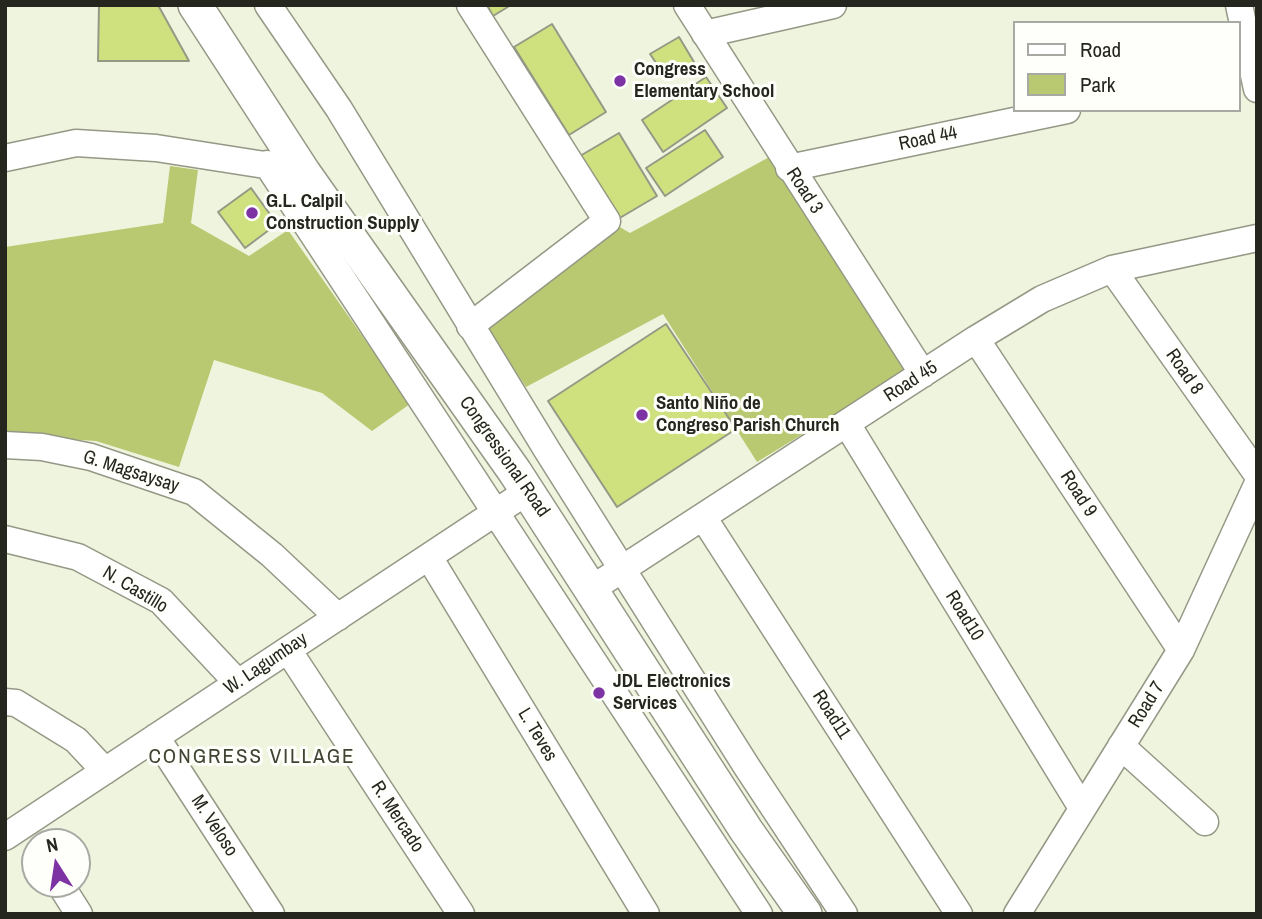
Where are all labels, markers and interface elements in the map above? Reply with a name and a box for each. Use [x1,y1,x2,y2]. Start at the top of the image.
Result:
legend [1014,21,1241,112]
text: Road [1080,35,1121,64]
place label: Congress Elementary School [634,59,774,103]
text: Park [1080,70,1115,99]
marker: Congress Elementary School [612,73,628,89]
street label: Road 44 [897,122,959,156]
street label: Road 3 [781,164,827,218]
place label: G.L. Calpil Construction Supply [266,191,419,235]
marker: G.L. Calpil Construction Supply [244,205,260,221]
street label: Road 8 [1160,345,1208,399]
street label: Road 45 [880,356,942,408]
street label: Congressional Road [454,392,554,522]
place label: Santo Niño de Congreso Parish Church [656,393,840,437]
marker: Santo Niño de Congreso Parish Church [634,407,650,423]
street label: G. Magsaysay [80,446,182,498]
street label: Road 9 [1055,467,1101,521]
street label: N. Castillo [98,562,172,618]
street label: Road10 [940,587,988,645]
street label: W. Lagumbay [220,628,312,700]
place label: JDL Electronics Services [613,671,731,715]
street label: Road 7 [1124,678,1170,732]
marker: JDL Electronics Services [591,685,607,701]
street label: Road11 [807,686,855,744]
street label: L. Teves [512,704,562,766]
district label: CONGRESS VILLAGE [150,744,354,770]
street label: R. Mercado [366,777,428,857]
street label: M. Veloso [186,791,242,861]
north arrow [21,828,91,898]
text: N [44,831,60,858]

